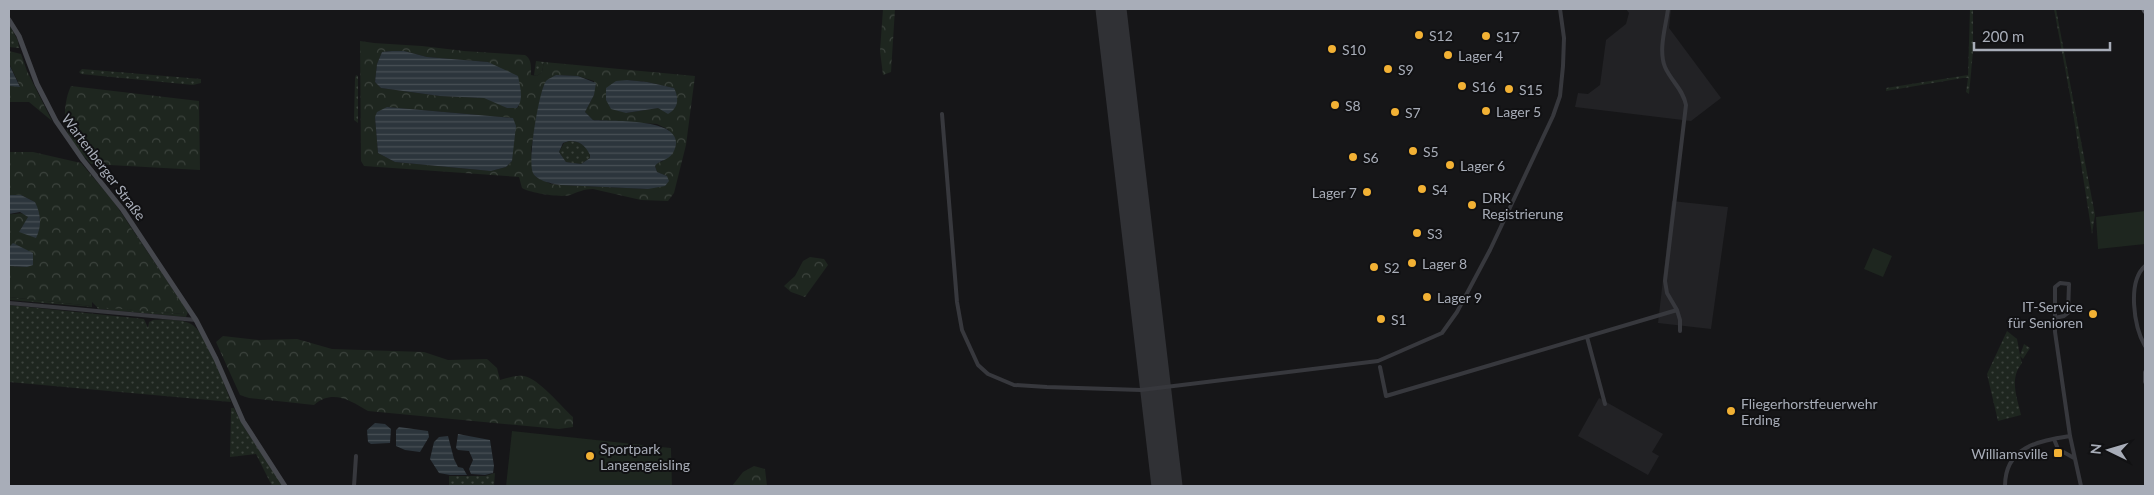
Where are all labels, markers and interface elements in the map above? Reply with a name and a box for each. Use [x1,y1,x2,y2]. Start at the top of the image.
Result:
scale bar [1974,20,2110,52]
place label: S12 [1429,27,1453,44]
text: 200 m [1982,27,2024,45]
place label: S17 [1496,28,1520,45]
marker: S12 [1413,29,1425,41]
marker: S17 [1480,30,1492,42]
place label: S10 [1342,41,1366,58]
marker: S10 [1326,43,1338,55]
place label: Lager 4 [1458,47,1503,64]
marker: Lager 4 [1442,49,1454,61]
place label: S9 [1398,61,1414,78]
marker: S9 [1382,63,1394,75]
place label: S16 [1472,78,1496,95]
marker: S16 [1456,80,1468,92]
place label: S15 [1519,81,1543,98]
marker: S15 [1503,83,1515,95]
place label: S8 [1345,97,1361,114]
marker: S8 [1329,99,1341,111]
place label: Lager 5 [1496,103,1541,120]
place label: S7 [1405,104,1421,121]
marker: Lager 5 [1480,105,1492,117]
marker: S7 [1389,106,1401,118]
street label: Wartenberger Straße [58,110,150,224]
place label: S5 [1423,143,1439,160]
marker: S5 [1407,145,1419,157]
place label: S6 [1363,149,1379,166]
marker: S6 [1347,151,1359,163]
place label: Lager 6 [1460,157,1505,174]
marker: Lager 6 [1444,159,1456,171]
place label: S4 [1432,181,1448,198]
marker: S4 [1416,183,1428,195]
place label: Lager 7 [1312,184,1357,201]
marker: Lager 7 [1361,186,1373,198]
place label: DRK Registrierung [1482,189,1563,222]
marker: DRK Registrierung [1466,199,1478,211]
place label: S3 [1427,225,1443,242]
marker: S3 [1411,227,1423,239]
place label: Lager 8 [1422,255,1467,272]
marker: Lager 8 [1406,257,1418,269]
place label: S2 [1384,259,1400,276]
marker: S2 [1368,261,1380,273]
place label: Lager 9 [1437,289,1482,306]
marker: Lager 9 [1421,291,1433,303]
place label: IT-Service für Senioren [2008,298,2083,331]
marker: IT-Service für Senioren [2087,308,2099,320]
place label: S1 [1391,311,1407,328]
marker: S1 [1375,313,1387,325]
place label: Fliegerhorstfeuerwehr Erding [1741,395,1878,428]
marker: Fliegerhorstfeuerwehr Erding [1725,405,1737,417]
north arrow [2084,425,2134,475]
place label: Sportpark Langengeisling [600,440,690,473]
text: N [2087,443,2104,455]
place label: Williamsville [1971,445,2048,462]
marker: Williamsville [2052,447,2064,459]
marker: Sportpark Langengeisling [584,450,596,462]

